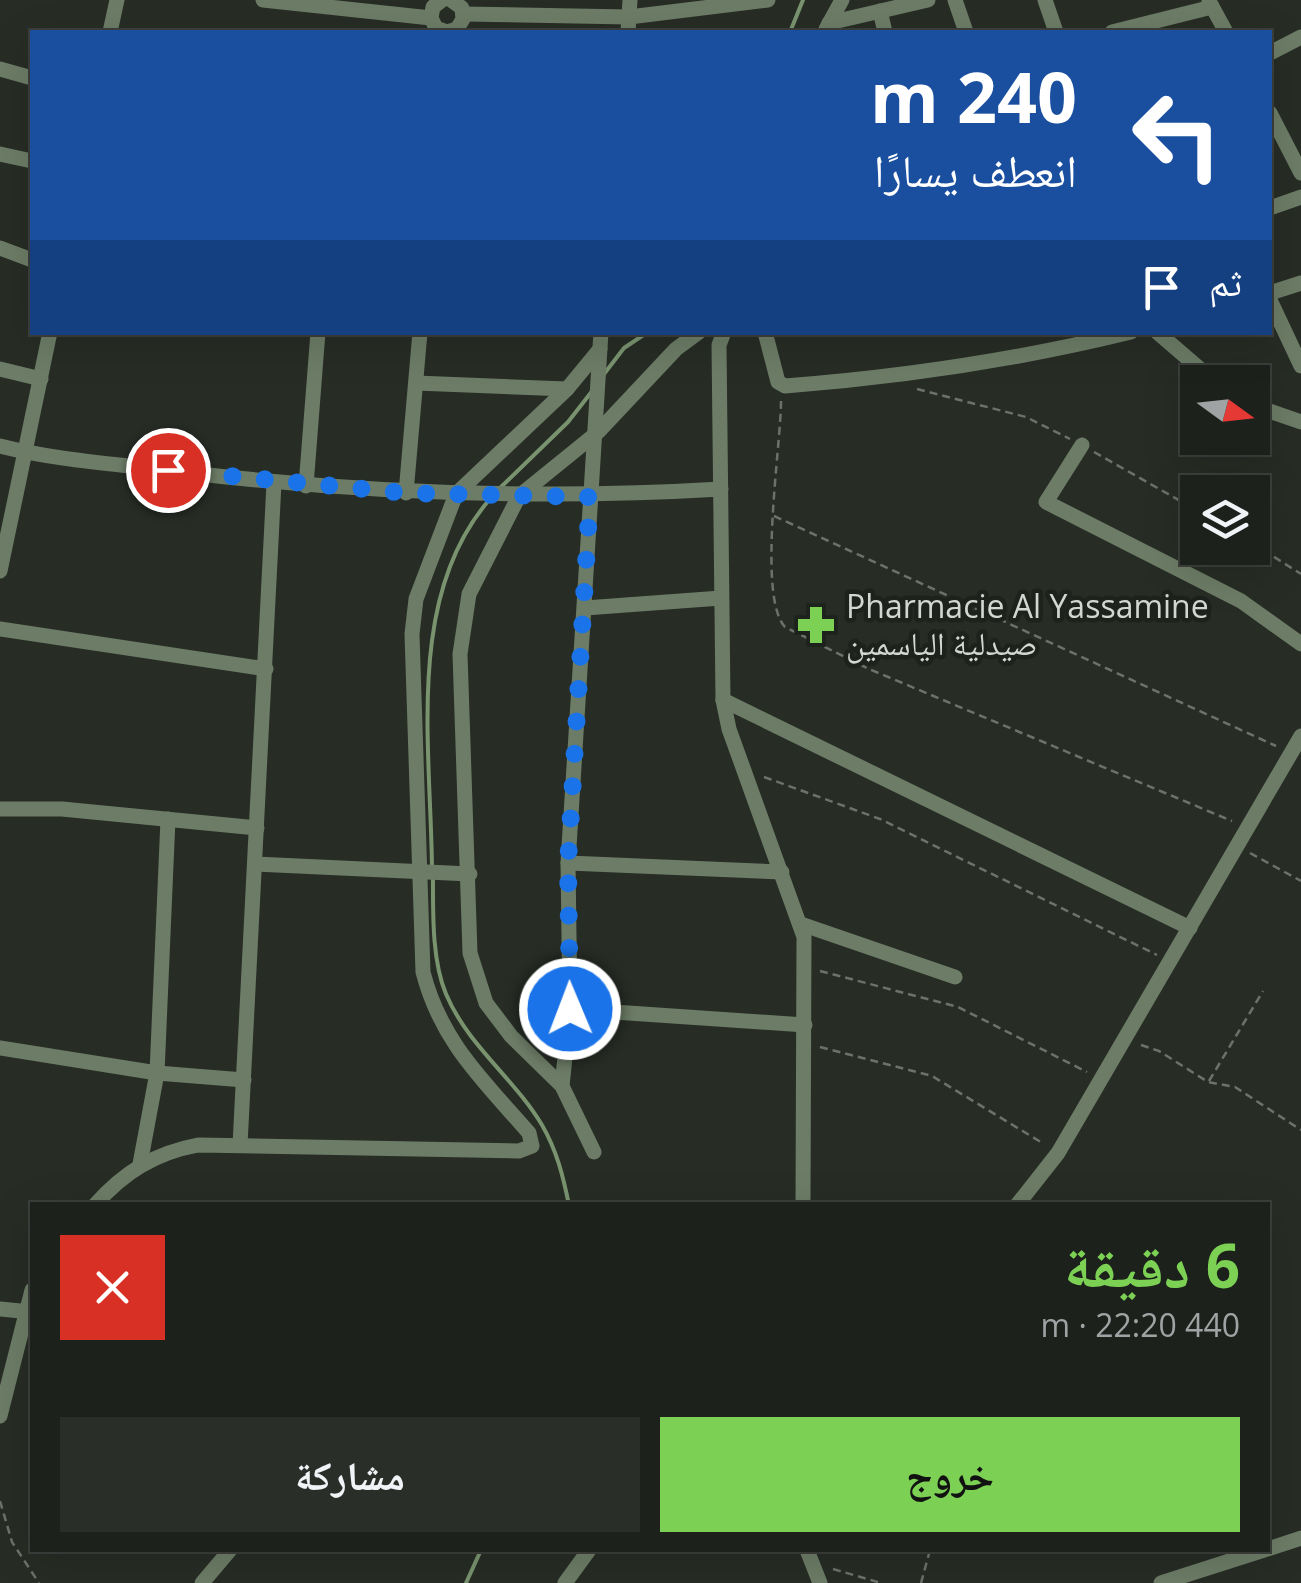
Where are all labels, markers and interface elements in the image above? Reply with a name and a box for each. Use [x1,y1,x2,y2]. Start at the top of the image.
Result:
text: 240 m [870,48,1077,144]
icon: left [1112,70,1242,200]
text: انعطف يسارًا [874,139,1077,200]
text: ثم [1209,255,1242,307]
icon: arrive [1134,260,1189,315]
north arrow [1180,365,1270,455]
map controls [1180,365,1270,565]
pin [126,428,211,513]
icon: arrive [141,443,196,498]
button: layers [1180,475,1270,565]
place label: Pharmacie Al Yassamine صيدلية الياسمين [846,584,1209,664]
pharmacy icon: Pharmacie Al Yassamine صيدلية الياسمين [795,604,837,646]
position arrow [518,957,622,1061]
text: 6 دقيقة [1064,1224,1240,1306]
button: close [60,1235,165,1340]
text: 440 m · 22:20 [1041,1303,1240,1346]
button: مشاركة [60,1417,640,1532]
button: خروج [660,1417,1240,1532]

